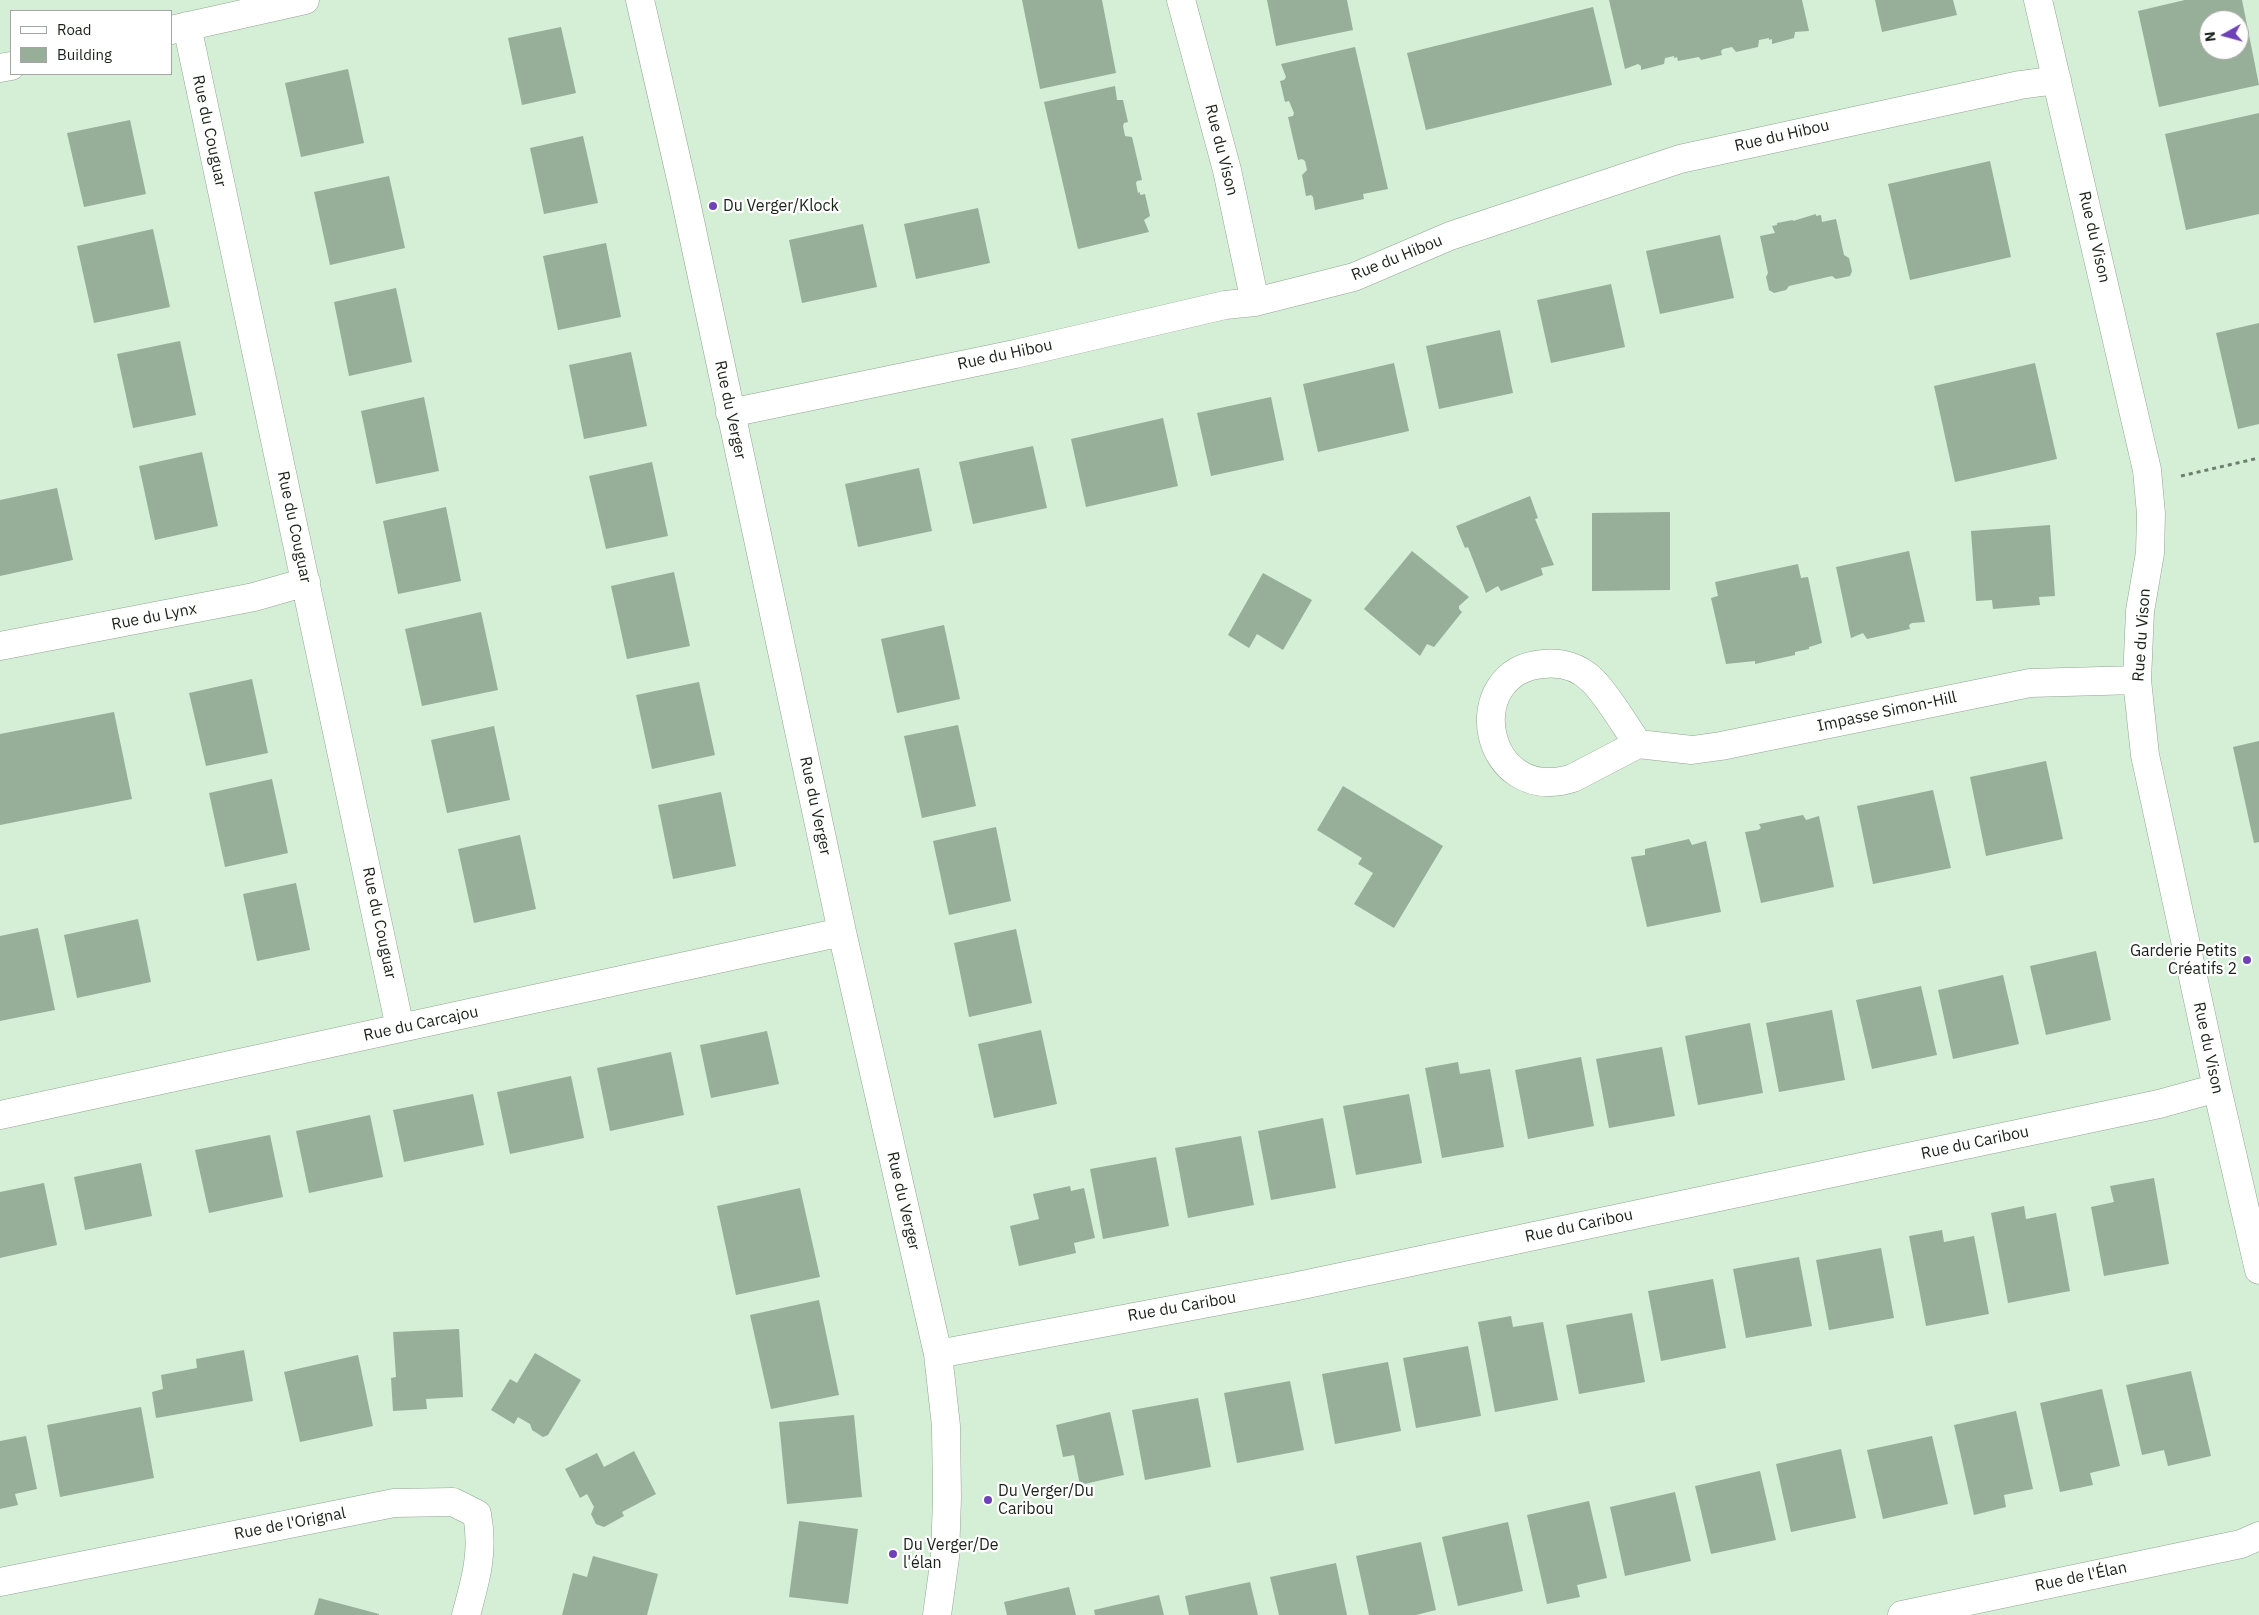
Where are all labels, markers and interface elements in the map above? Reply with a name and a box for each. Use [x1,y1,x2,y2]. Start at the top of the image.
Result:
legend [10,10,172,75]
north arrow [2199,10,2249,60]
text: Road [57,20,92,39]
text: N [2201,31,2220,43]
text: Building [57,45,112,64]
street label: Rue du Couguar [188,73,230,189]
street label: Rue du Vison [1200,102,1242,198]
street label: Rue du Hibou [1733,116,1831,156]
street label: Rue du Vison [2074,189,2114,285]
place label: Du Verger/Klock [723,196,839,216]
marker: Du Verger/Klock [707,200,719,212]
street label: Rue du Hibou [1349,231,1445,285]
street label: Rue du Hibou [956,336,1054,374]
street label: Rue du Verger [710,359,750,461]
street label: Rue du Couguar [273,469,315,585]
street label: Rue du Vison [2129,588,2155,682]
street label: Rue du Lynx [110,599,198,635]
street label: Impasse Simon-Hill [1816,688,1958,736]
street label: Rue du Verger [795,755,835,857]
street label: Rue du Couguar [358,865,400,981]
place label: Garderie Petits Créatifs 2 [2130,941,2237,979]
marker: Garderie Petits Créatifs 2 [2241,954,2253,966]
street label: Rue du Vison [2189,1000,2227,1096]
street label: Rue du Carcajou [362,1002,480,1046]
street label: Rue du Caribou [1919,1122,2031,1164]
street label: Rue du Verger [882,1150,924,1252]
street label: Rue du Caribou [1523,1205,1635,1247]
street label: Rue du Caribou [1126,1288,1238,1326]
place label: Du Verger/Du Caribou [998,1481,1094,1519]
marker: Du Verger/Du Caribou [982,1494,994,1506]
street label: Rue de l'Orignal [232,1504,348,1544]
place label: Du Verger/De l'élan [903,1535,999,1573]
marker: Du Verger/De l'élan [887,1548,899,1560]
street label: Rue de l'Élan [2033,1558,2129,1596]

